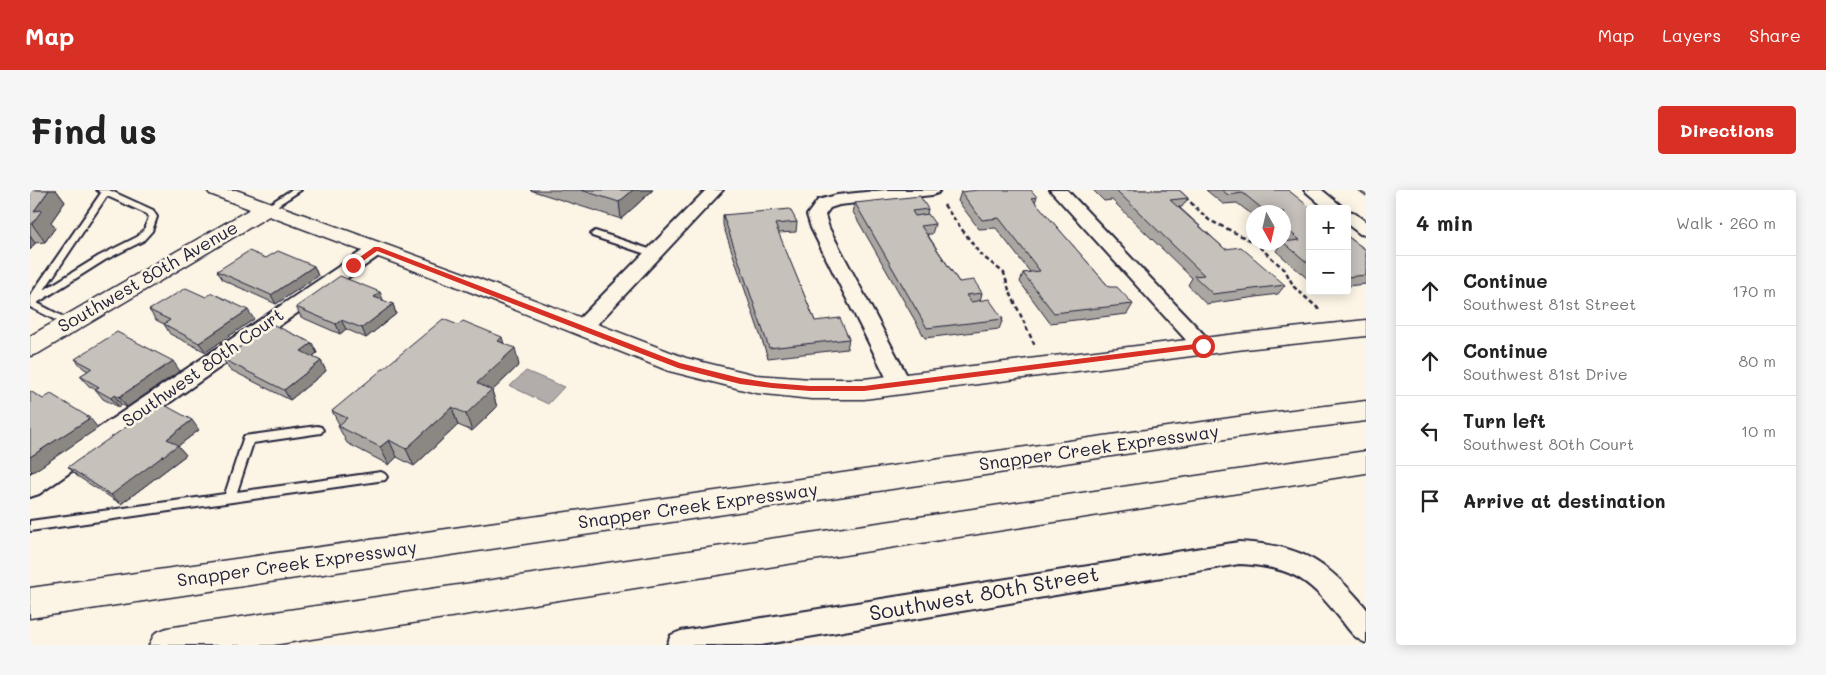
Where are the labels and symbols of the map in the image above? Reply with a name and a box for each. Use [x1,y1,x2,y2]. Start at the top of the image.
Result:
north arrow [1246,205,1291,250]
street label: Southwest 80th Avenue [53,215,242,338]
route end [342,254,365,277]
street label: Southwest 80th Court [117,302,288,432]
route start [1192,335,1215,358]
street label: Snapper Creek Expressway [977,418,1220,476]
street label: Snapper Creek Expressway [576,476,819,534]
street label: Snapper Creek Expressway [175,534,418,592]
street label: Southwest 80th Street [867,559,1101,626]

